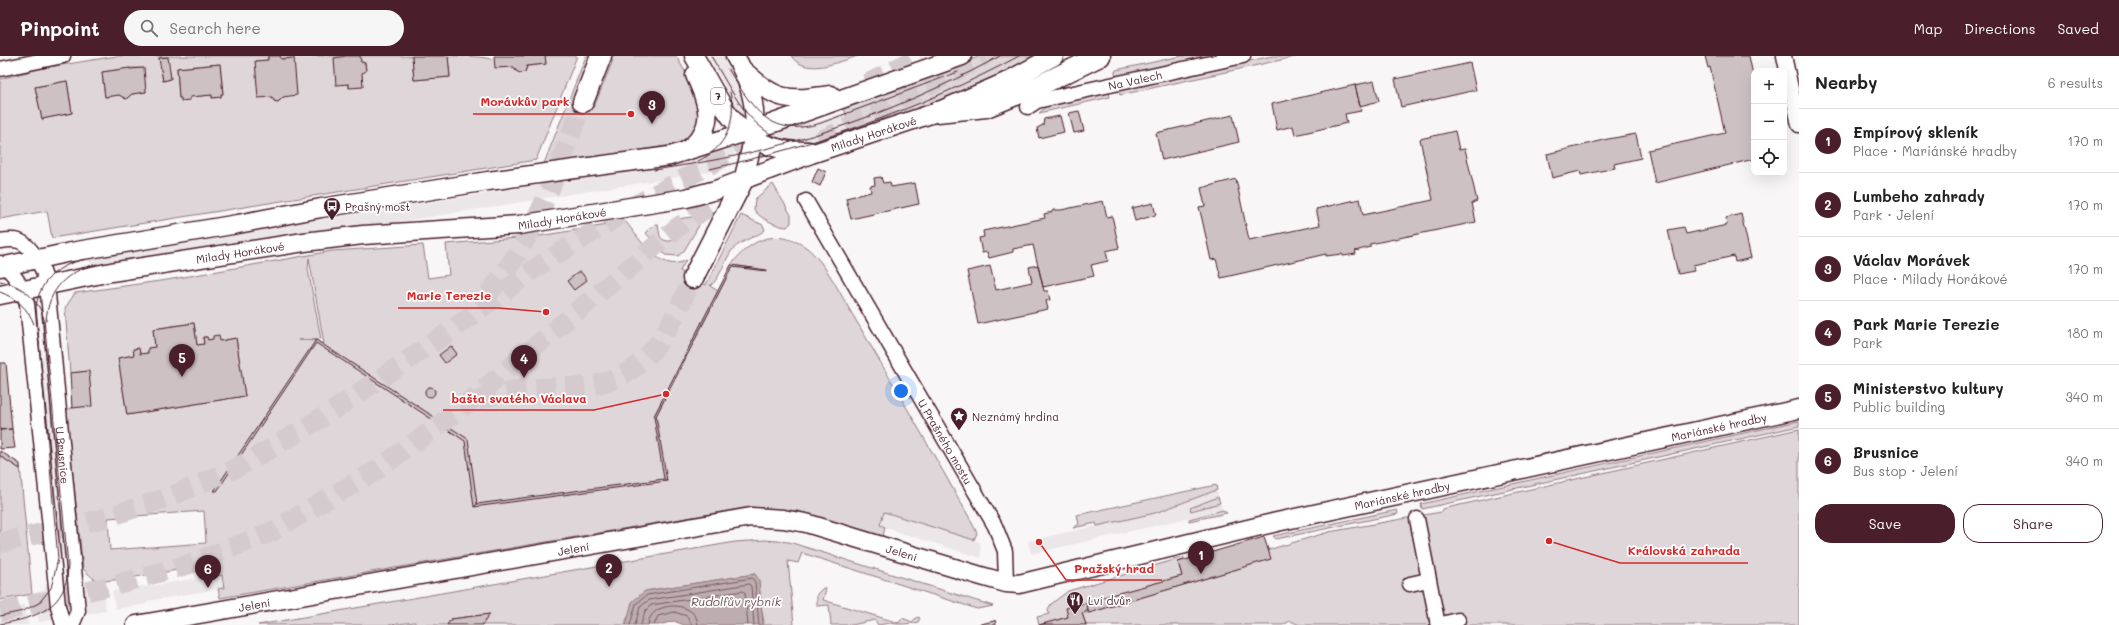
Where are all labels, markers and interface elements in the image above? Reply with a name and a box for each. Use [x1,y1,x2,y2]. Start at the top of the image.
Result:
search box [124,10,404,46]
text: Pinpoint [20,16,100,41]
icon: search [138,17,160,39]
text: Search here [170,18,261,38]
text: Map [1914,19,1942,38]
text: Directions [1964,19,2035,38]
text: Saved [2057,19,2099,38]
street label: Na Valech [1107,66,1163,93]
map controls [1751,68,1787,176]
button: + [1751,68,1787,104]
text: Nearby [1815,71,1877,93]
text: 6 results [2048,74,2103,91]
road number: 7 [711,88,725,104]
callout: Morávkův park [473,90,578,114]
pin: 3 [639,91,665,124]
text: Morávkův park [481,93,569,109]
button: − [1751,104,1787,140]
street label: Milady Horákové [829,112,918,154]
text: Empírový skleník [1853,122,1978,142]
text: 1 [1825,132,1831,149]
text: 170 m [2067,132,2103,149]
button: locate [1751,140,1787,176]
text: Place · Mariánské hradby [1853,142,2017,159]
text: Lumbeho zahrady [1853,186,1985,206]
bus stop icon: Prašný most [322,196,342,221]
text: 2 [1824,196,1832,213]
text: 170 m [2067,196,2103,213]
place label: Prašný most [345,199,410,214]
street label: Milady Horákové [517,203,608,233]
text: Park · Jelení [1853,206,1934,223]
street label: Milady Horákové [195,238,286,266]
text: Václav Morávek [1853,250,1970,270]
text: 3 [1824,260,1832,277]
text: 170 m [2067,260,2103,277]
text: Place · Milady Horákové [1853,270,2008,287]
callout: Marie Terezie [398,284,499,308]
text: Marie Terezie [407,287,491,303]
text: Park Marie Terezie [1853,314,1999,334]
text: 4 [1824,324,1832,341]
text: 180 m [2067,324,2103,341]
text: Park [1853,334,1882,351]
pin: 5 [169,344,195,377]
pin: 4 [511,345,537,378]
text: Ministerstvo kultury [1853,378,2004,398]
your location [891,381,911,401]
callout: bašta svatého Václava [443,386,594,410]
text: 5 [1824,388,1832,405]
text: 340 m [2065,388,2103,405]
text: bašta svatého Václava [451,390,587,406]
street label: U Prašného mostu [915,396,976,487]
text: Public building [1853,398,1945,415]
place icon: Neznámý hrdina [949,406,969,431]
place label: Neznámý hrdina [972,409,1059,424]
street label: Mariánské hradby [1670,409,1768,444]
street label: U Brusnice [53,426,73,485]
text: Brusnice [1853,442,1919,462]
text: 6 [1824,452,1832,469]
text: 340 m [2065,452,2103,469]
text: Bus stop · Jelení [1853,462,1958,479]
street label: Mariánské hradby [1353,477,1452,513]
button: Save [1815,504,1955,543]
button: Share [1963,504,2103,543]
street label: Jelení [556,538,590,558]
callout: Královská zahrada [1620,539,1748,563]
street label: Jelení [884,540,919,564]
pin: 1 [1188,541,1214,574]
text: Královská zahrada [1628,542,1740,558]
pin: 2 [596,554,622,587]
pin: 6 [195,555,221,588]
callout: Pražský hrad [1066,556,1162,580]
text: Pražský hrad [1074,560,1154,576]
restaurant icon: Lví dvůr [1065,590,1085,615]
water label: Rudolfův rybník [691,593,782,609]
place label: Lví dvůr [1088,593,1131,608]
street label: Jelení [237,594,271,614]

